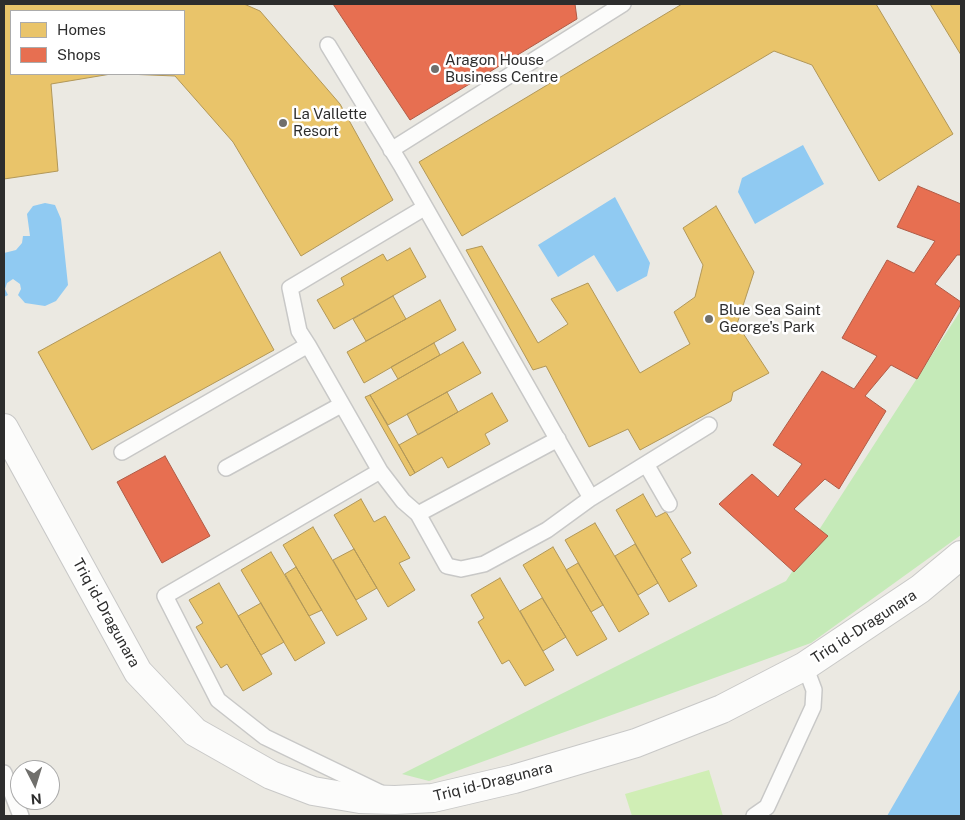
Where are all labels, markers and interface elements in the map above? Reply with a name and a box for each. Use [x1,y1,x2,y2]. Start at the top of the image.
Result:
legend [10,10,185,75]
text: Homes [57,21,106,38]
text: Shops [57,46,101,63]
place label: Aragon House Business Centre [445,51,558,86]
marker: Aragon House Business Centre [429,63,441,75]
place label: La Vallette Resort [293,105,367,140]
marker: La Vallette Resort [277,117,289,129]
place label: Blue Sea Saint George's Park [719,301,821,336]
marker: Blue Sea Saint George's Park [703,313,715,325]
street label: Triq id-Dragunara [69,555,143,671]
street label: Triq id-Dragunara [808,586,920,668]
street label: Triq id-Dragunara [432,759,554,805]
north arrow [10,760,60,810]
text: N [30,790,42,807]

